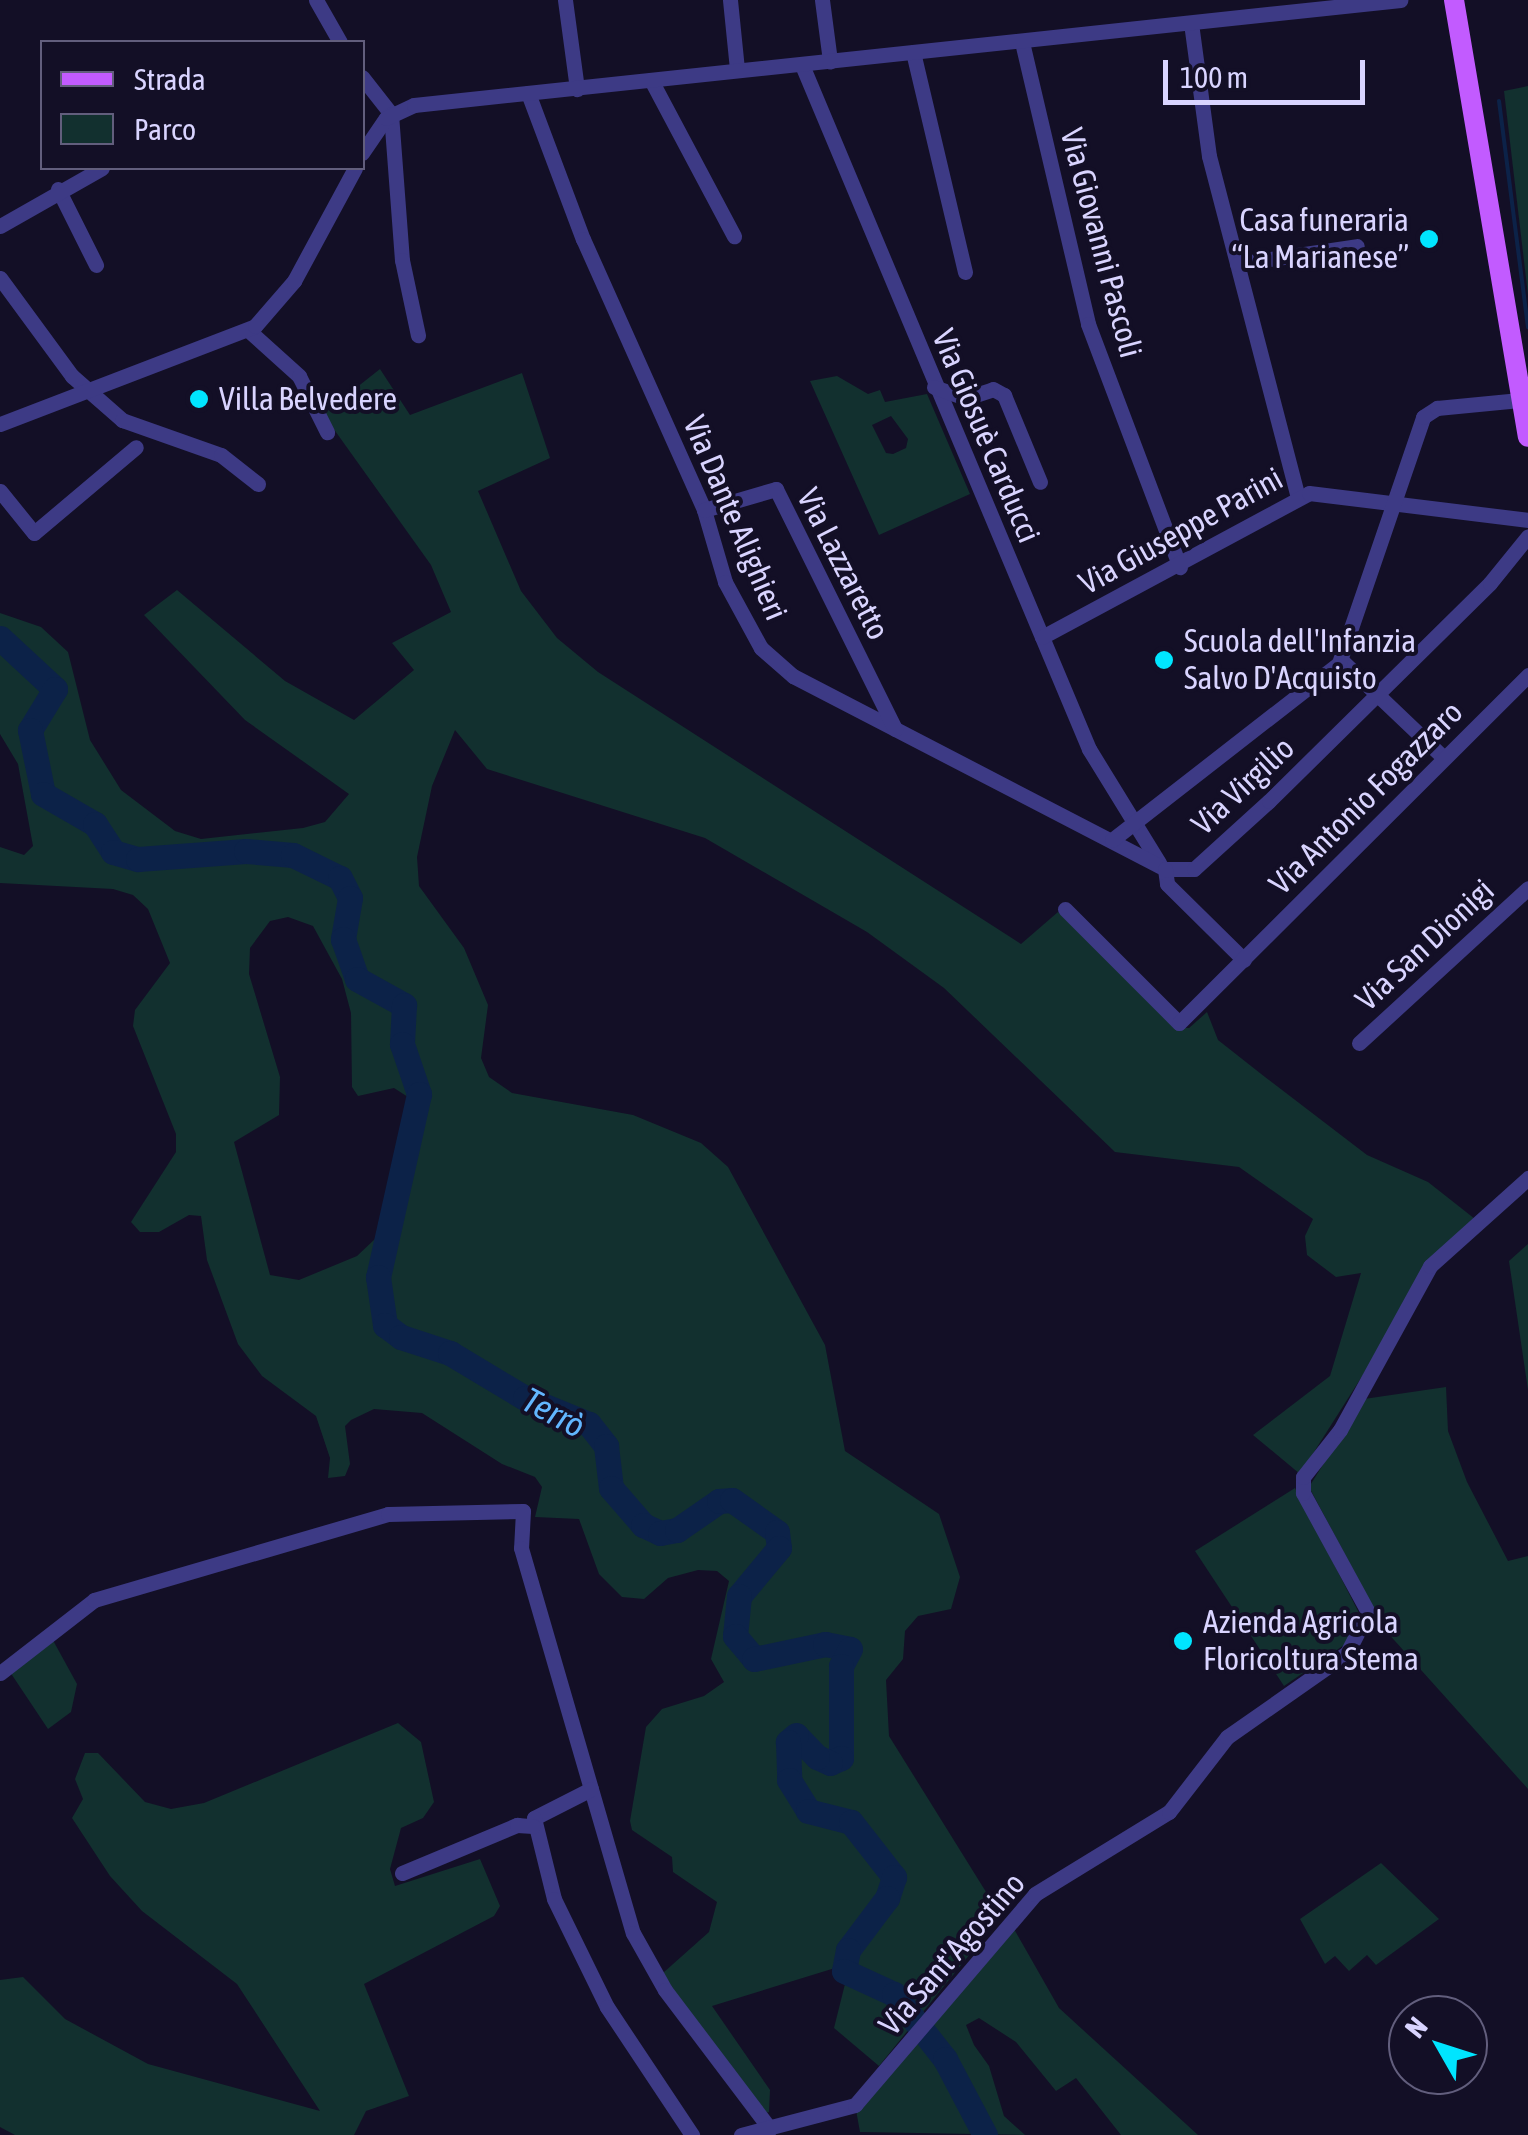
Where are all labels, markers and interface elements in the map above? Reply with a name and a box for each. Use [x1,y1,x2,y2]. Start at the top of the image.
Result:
legend [40,40,365,170]
scale bar [1168,40,1370,102]
text: 100 m [1180,60,1248,94]
text: Strada [134,62,206,96]
text: Parco [134,112,196,146]
street label: Via Giovanni Pascoli [1052,124,1150,362]
place label: Casa funeraria “La Marianese” [1231,202,1409,277]
marker: Casa funeraria “La Marianese” [1418,228,1440,250]
street label: Via Giosuè Carducci [924,324,1048,548]
place label: Villa Belvedere [219,380,397,418]
marker: Villa Belvedere [188,388,210,410]
street label: Via Dante Alighieri [675,410,795,626]
street label: Via Giuseppe Parini [1073,459,1289,603]
street label: Via Lazzaretto [789,482,897,646]
place label: Scuola dell'Infanzia Salvo D'Acquisto [1184,623,1416,698]
marker: Scuola dell'Infanzia Salvo D'Acquisto [1153,649,1175,671]
street label: Via Antonio Fogazzaro [1261,693,1471,903]
street label: Via Virgilio [1184,729,1302,843]
street label: Via San Dionigi [1348,871,1502,1019]
water label: Terrò [515,1378,593,1446]
place label: Azienda Agricola Floricoltura Stema [1203,1604,1419,1679]
marker: Azienda Agricola Floricoltura Stema [1172,1630,1194,1652]
street label: Via Sant'Agostino [871,1865,1033,2043]
north arrow [1388,1995,1488,2095]
text: N [1399,2011,1434,2044]

